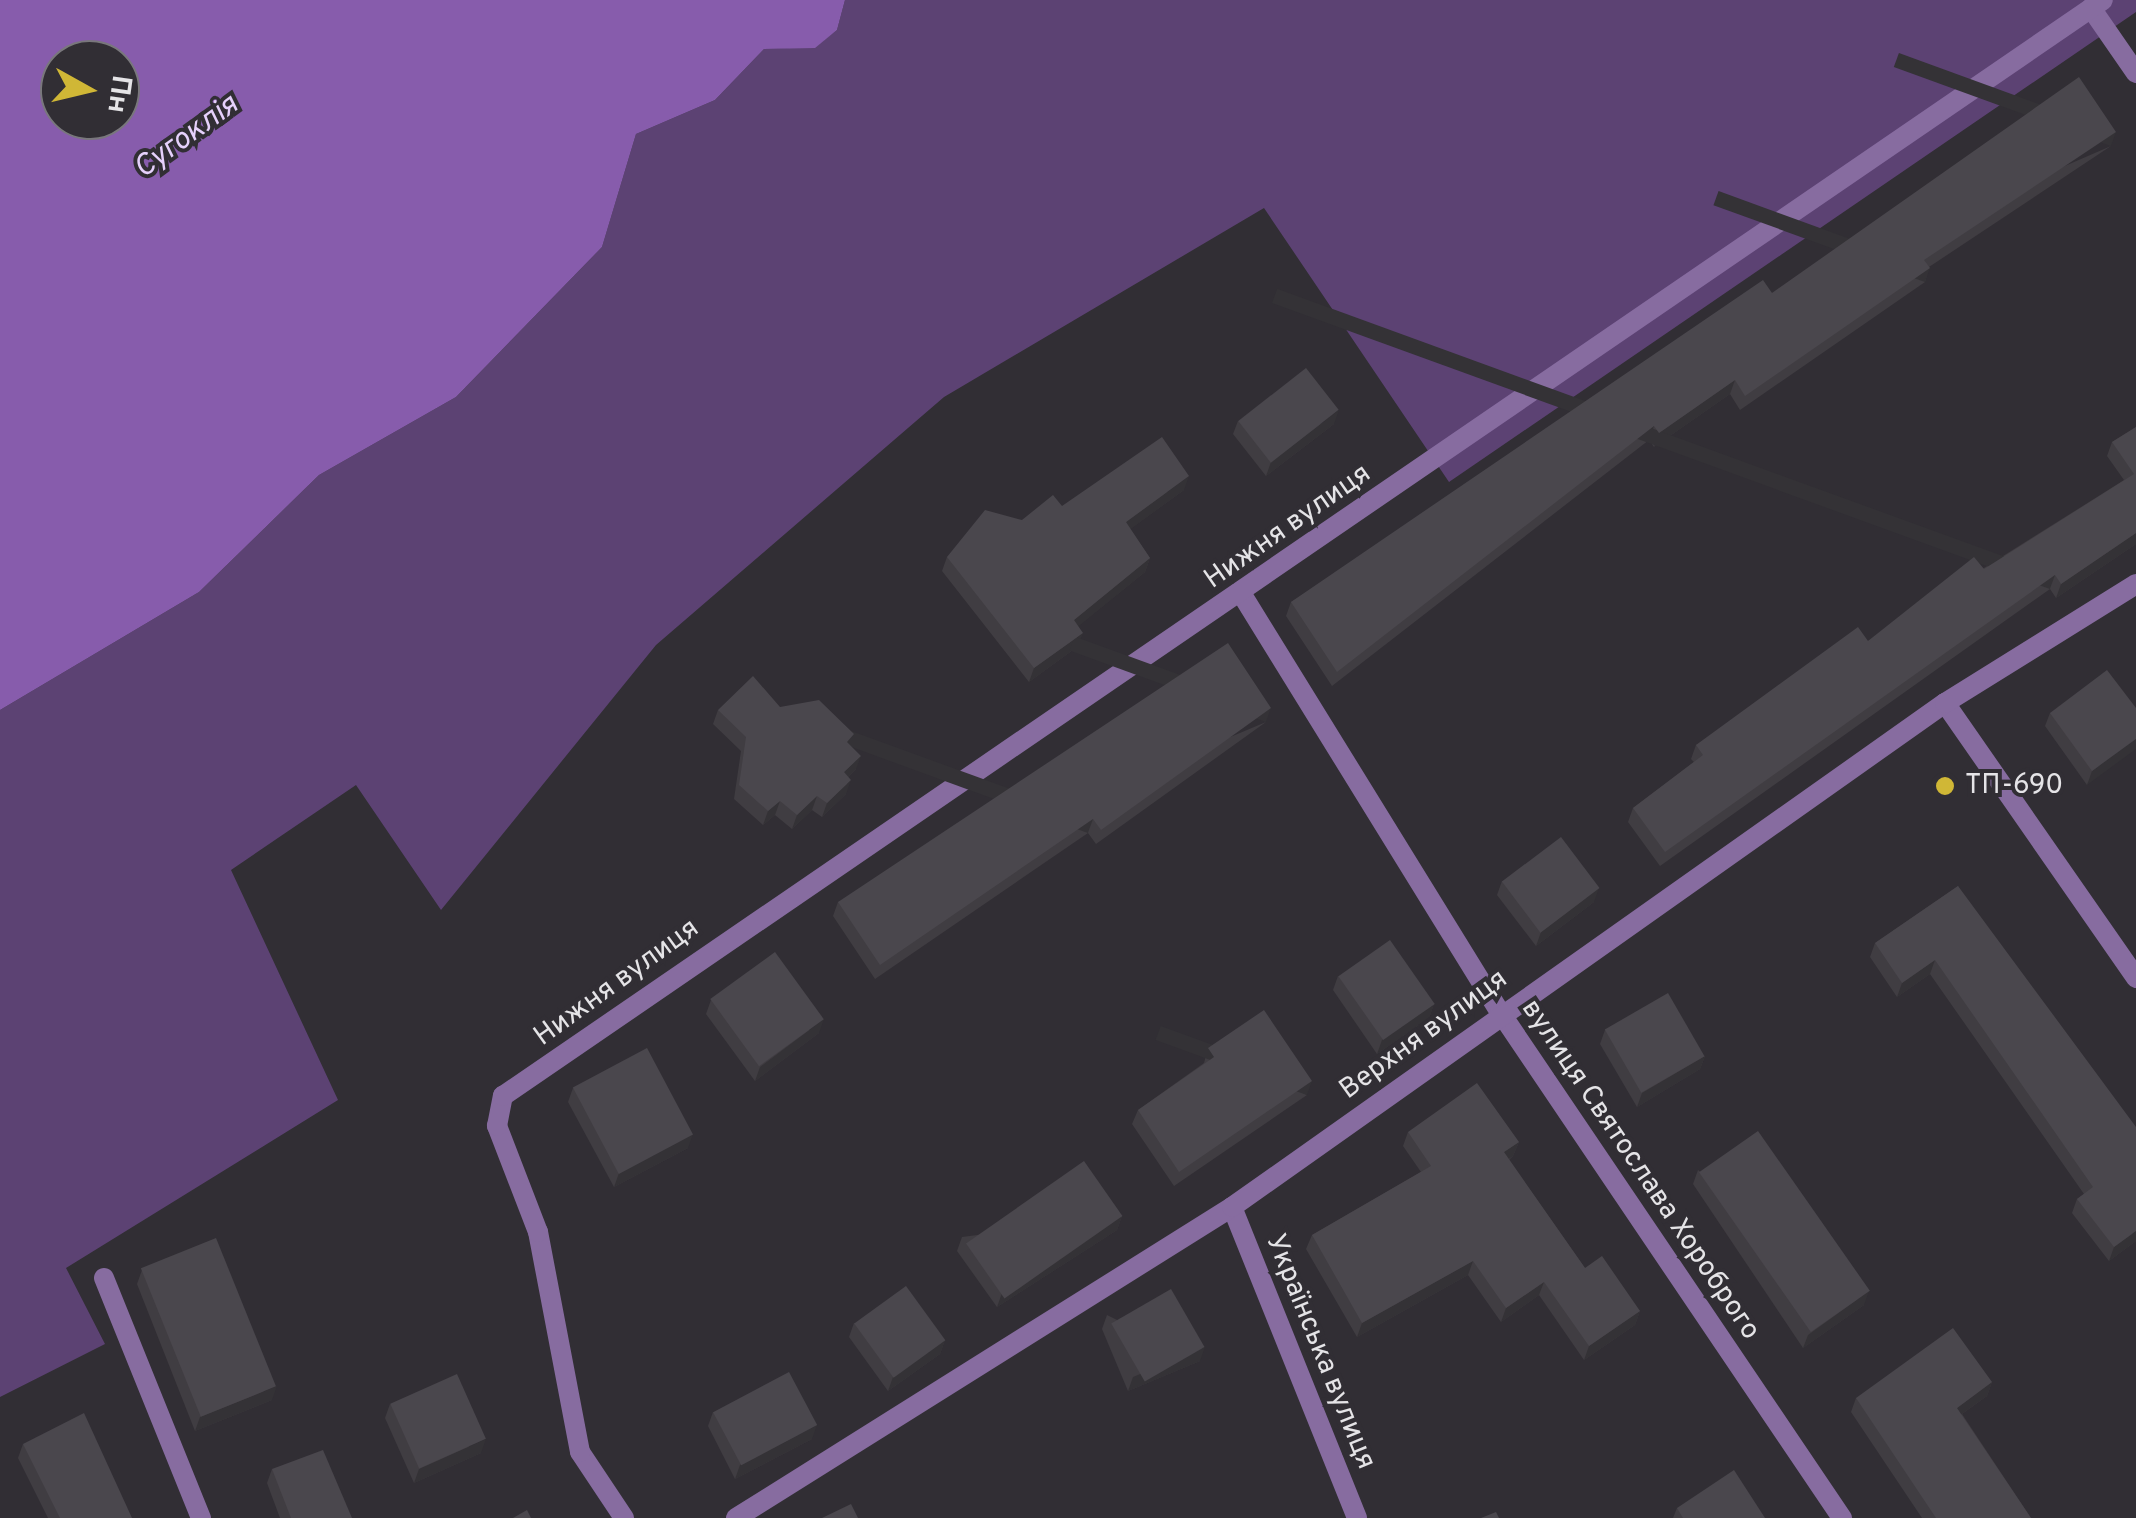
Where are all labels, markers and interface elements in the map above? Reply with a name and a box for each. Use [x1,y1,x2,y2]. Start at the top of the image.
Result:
north arrow [40,40,140,140]
text: Пн [97,73,138,115]
water label: Сугоклія [128,88,246,188]
street label: Нижня вулиця [1198,457,1378,597]
place label: ТП-690 [1965,769,2063,803]
marker: ТП-690 [1934,775,1956,797]
street label: Нижня вулиця [528,912,706,1054]
street label: Верхня вулиця [1334,963,1514,1107]
street label: вулиця Святослава Хороброго [1513,994,1767,1346]
street label: Українська вулиця [1258,1230,1382,1474]

